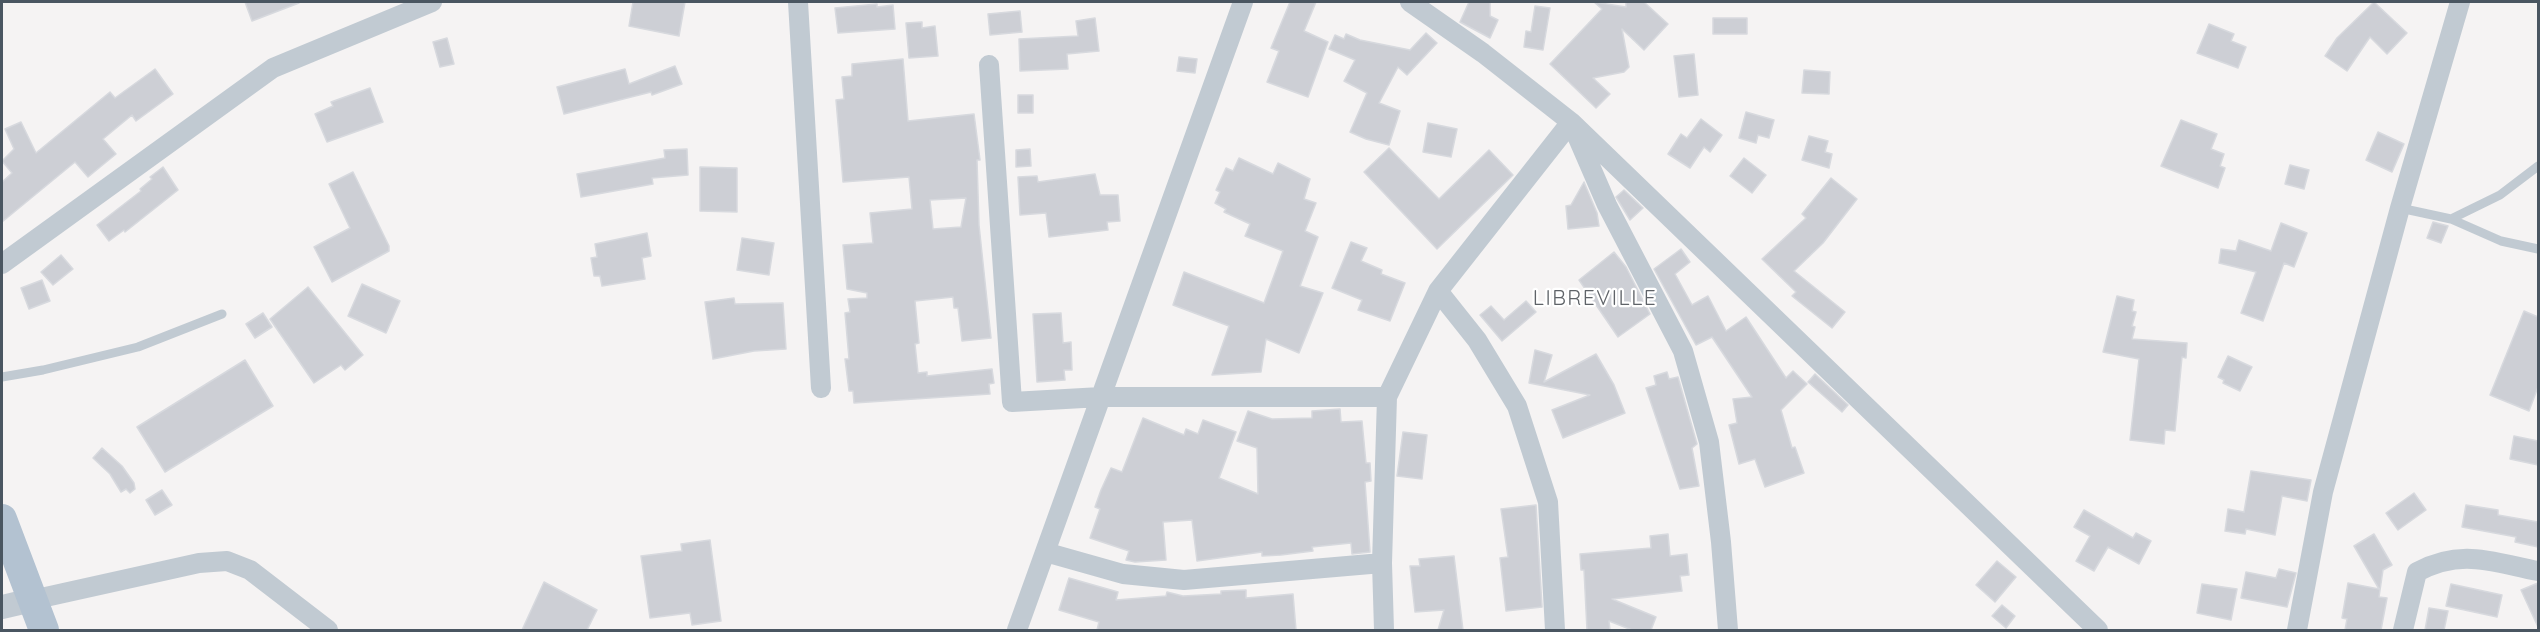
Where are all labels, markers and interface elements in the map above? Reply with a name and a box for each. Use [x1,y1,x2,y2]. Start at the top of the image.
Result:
district label: LIBREVILLE [1533,286,1657,312]

